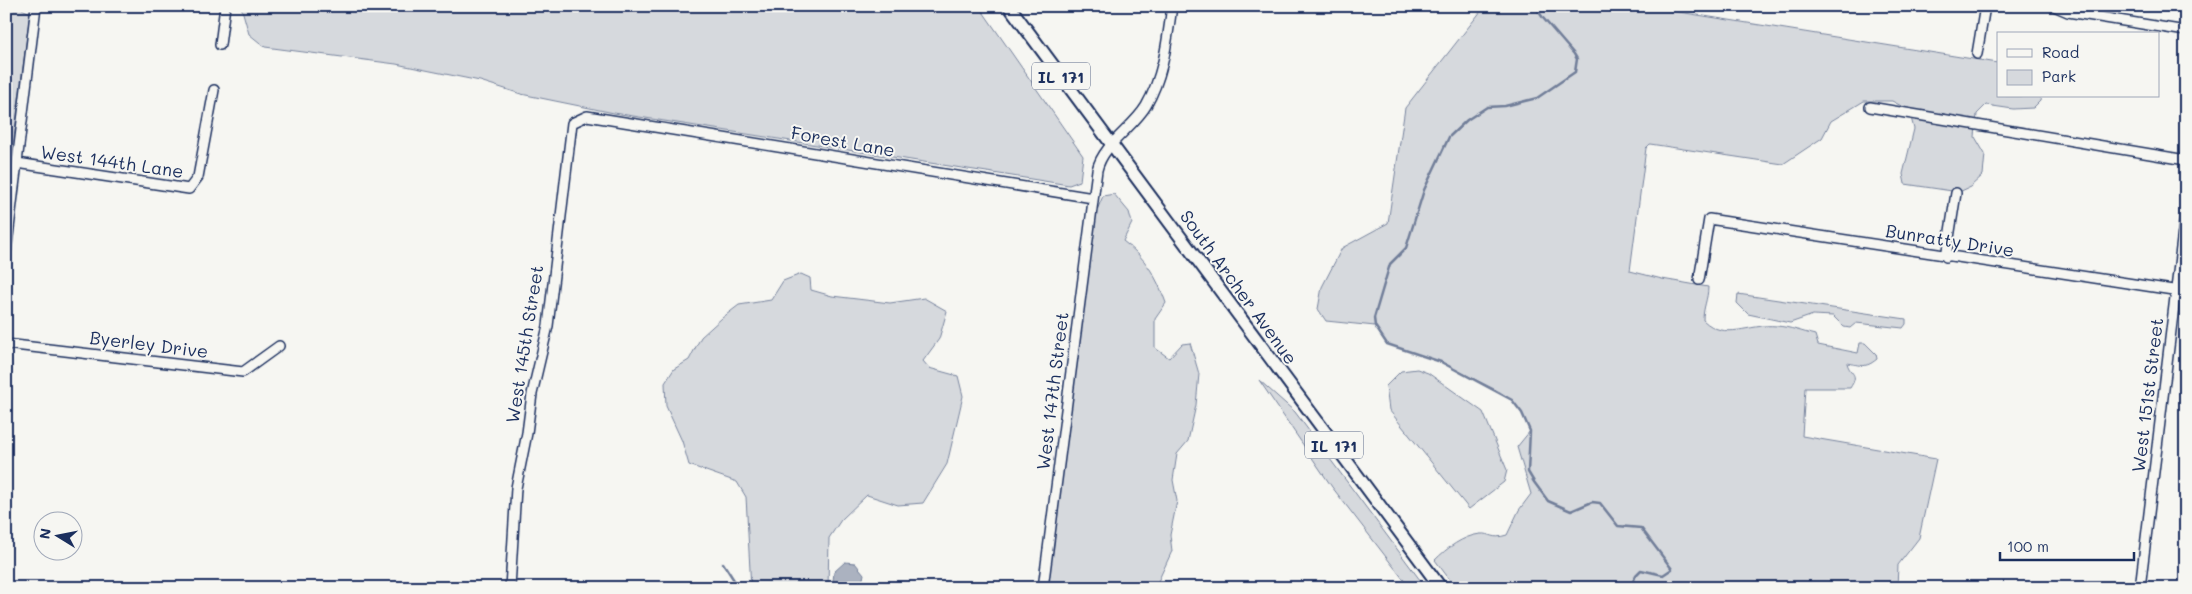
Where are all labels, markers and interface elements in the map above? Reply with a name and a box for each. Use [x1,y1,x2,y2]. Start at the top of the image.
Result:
legend [1997,32,2160,98]
text: Road [2042,42,2079,62]
road number: IL 171 [1032,62,1090,90]
text: Park [2042,66,2076,86]
street label: Forest Lane [789,120,897,162]
street label: West 144th Lane [39,139,185,183]
street label: South Archer Avenue [1175,205,1303,369]
street label: Bunratty Drive [1884,218,2016,262]
street label: West 145th Street [500,263,548,425]
street label: West 147th Street [1030,311,1074,471]
street label: West 151st Street [2126,316,2168,474]
street label: Byerley Drive [88,325,210,363]
road number: IL 171 [1305,432,1363,458]
north arrow [32,512,82,562]
text: N [34,527,55,541]
scale bar [2000,529,2133,561]
text: 100 m [2007,536,2049,556]

